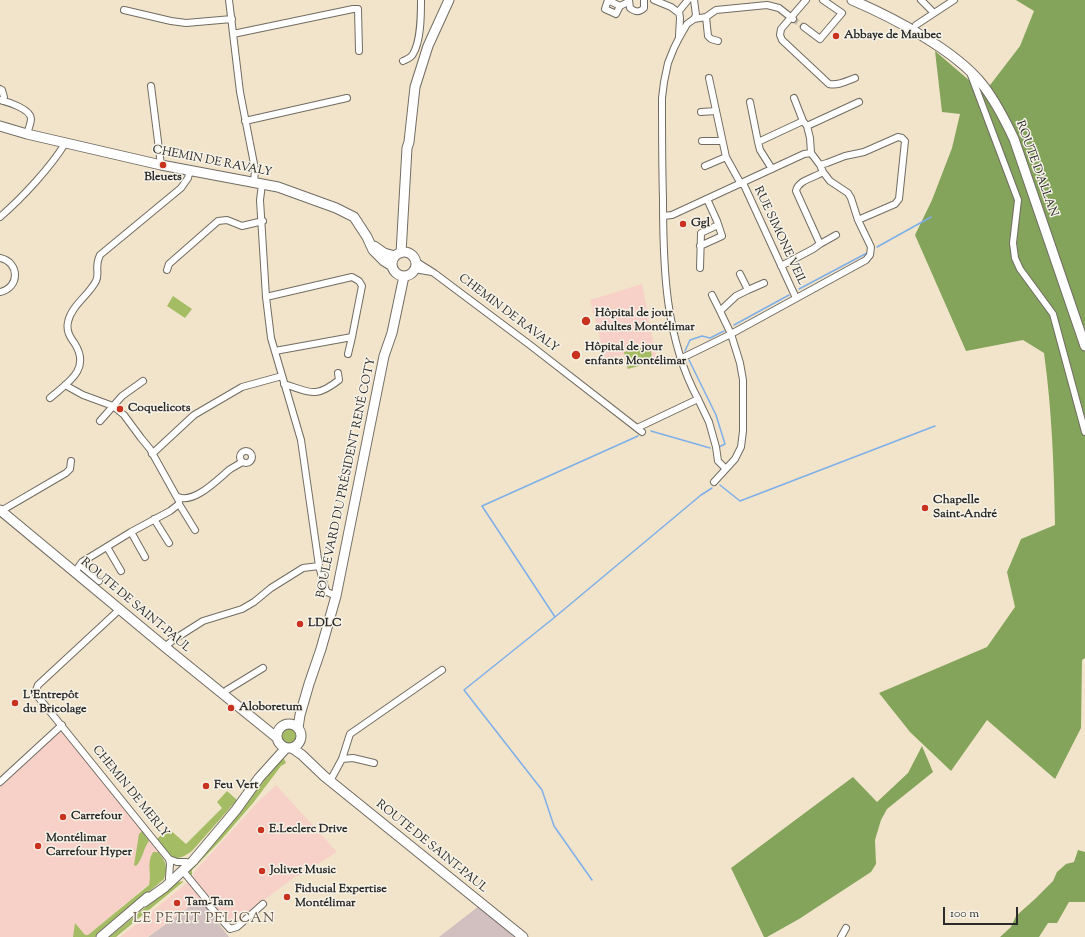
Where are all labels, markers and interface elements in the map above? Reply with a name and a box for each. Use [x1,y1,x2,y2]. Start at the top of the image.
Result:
place label: Abbaye de Maubec [844,29,941,43]
marker: Abbaye de Maubec [831,31,841,41]
street label: ROUTE D'ALLAN [1012,119,1060,219]
street label: CHEMIN DE RAVALY [151,143,273,181]
marker: Bleuets [158,160,168,170]
place label: Bleuets [144,171,182,185]
street label: RUE SIMONE VEIL [750,184,808,288]
place label: Ggl [691,217,710,231]
marker: Ggl [678,219,688,229]
street label: CHEMIN DE RAVALY [455,272,561,356]
place label: Hôpital de jour adultes Montélimar [595,307,695,335]
marker: Hôpital de jour adultes Montélimar [580,315,592,327]
place label: Hôpital de jour enfants Montélimar [585,341,686,369]
marker: Hôpital de jour enfants Montélimar [570,349,582,361]
street label: BOULEVARD DU PRÉSIDENT RENÉ COTY [314,356,380,600]
place label: Coquelicots [128,402,190,416]
marker: Coquelicots [115,404,125,414]
place label: Chapelle Saint-André [933,494,997,522]
marker: Chapelle Saint-André [920,503,930,513]
street label: ROUTE DE SAINT-PAUL [77,556,193,656]
place label: LDLC [308,617,342,631]
marker: LDLC [295,619,305,629]
place label: L'Entrepôt du Bricolage [23,689,87,717]
marker: L'Entrepôt du Bricolage [10,698,20,708]
place label: Aloboretum [239,701,303,715]
marker: Aloboretum [226,703,236,713]
street label: CHEMIN DE MERLY [88,743,172,841]
place label: Feu Vert [214,779,258,793]
marker: Feu Vert [201,781,211,791]
street label: ROUTE DE SAINT-PAUL [372,798,490,896]
place label: Carrefour [71,810,122,824]
marker: Carrefour [58,812,68,822]
place label: E.Leclerc Drive [269,823,348,837]
marker: E.Leclerc Drive [256,825,266,835]
place label: Montélimar Carrefour Hyper [46,832,132,860]
marker: Montélimar Carrefour Hyper [33,841,43,851]
place label: Jolivet Music [270,864,336,878]
marker: Jolivet Music [257,866,267,876]
place label: Fiducial Expertise Montélimar [295,883,387,911]
marker: Fiducial Expertise Montélimar [282,892,292,902]
place label: Tam-Tam [185,896,234,910]
marker: Tam-Tam [172,898,182,908]
scale bar [945,899,1020,925]
text: 100 m [950,905,979,923]
district label: LE PETIT PELICAN [133,912,275,928]

